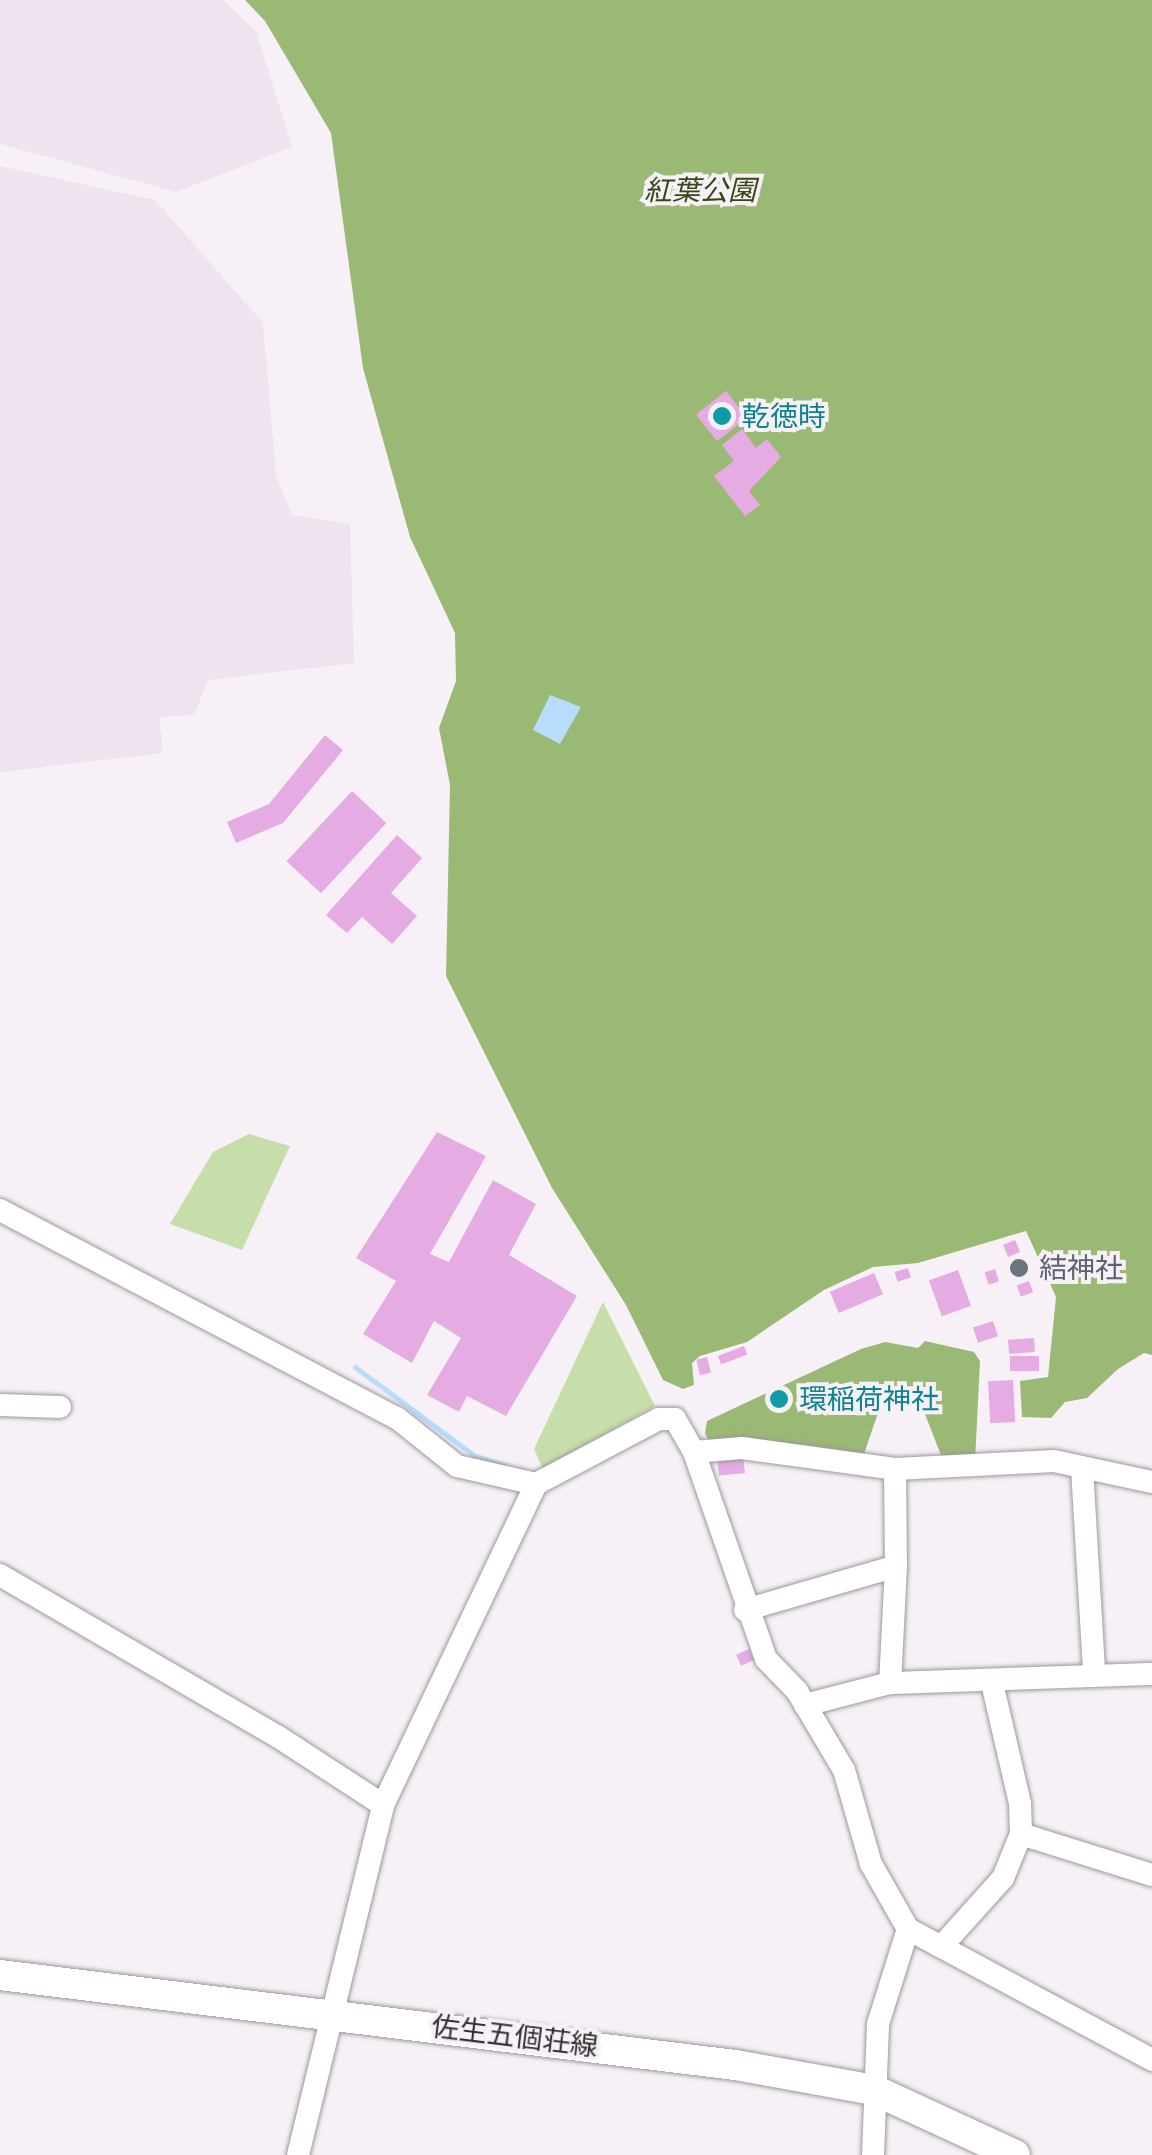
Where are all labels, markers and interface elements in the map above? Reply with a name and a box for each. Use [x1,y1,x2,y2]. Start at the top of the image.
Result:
park label: 紅葉公園 [644,173,756,207]
place label: 乾徳時 [742,399,826,433]
marker: 乾徳時 [711,405,733,427]
place label: 結神社 [1039,1251,1123,1285]
marker: 結神社 [1008,1257,1030,1279]
place label: 環稲荷神社 [799,1382,939,1416]
marker: 環稲荷神社 [768,1388,790,1410]
street label: 佐生五個荘線 [430,2009,600,2063]

